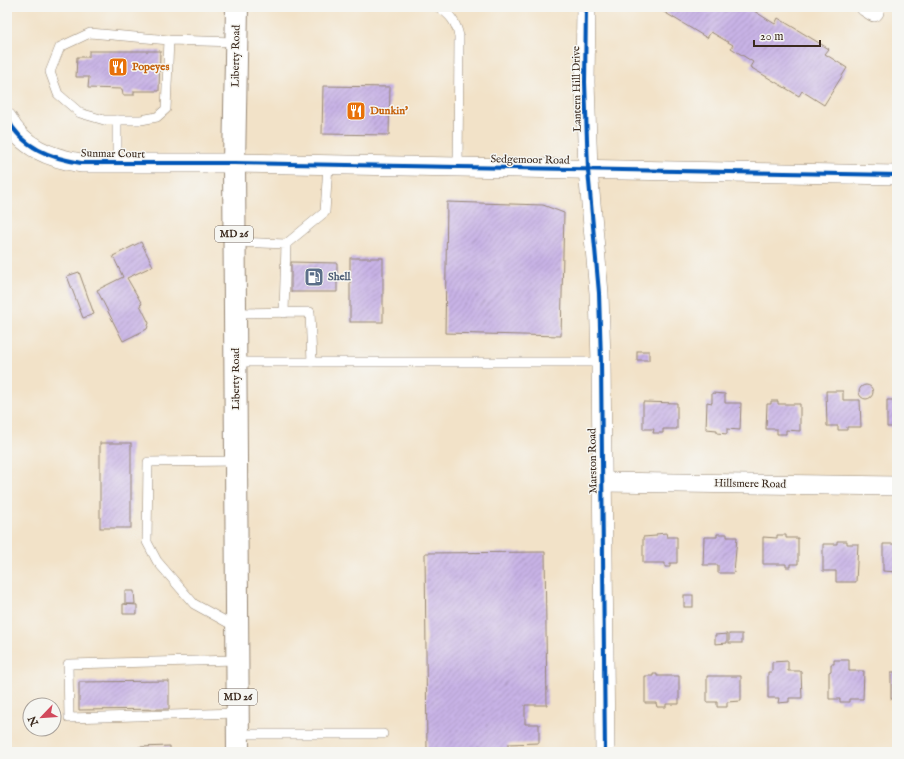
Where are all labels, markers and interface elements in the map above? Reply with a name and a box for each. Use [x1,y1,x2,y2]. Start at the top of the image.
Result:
scale bar [754,22,820,48]
street label: Liberty Road [228,25,244,87]
text: 20 m [760,29,783,44]
street label: Lantern Hill Drive [569,46,585,132]
restaurant icon: Popeyes [107,56,129,78]
place label: Popeyes [132,60,169,74]
restaurant icon: Dunkin' [345,100,367,122]
place label: Dunkin' [370,104,408,118]
street label: Sunmar Court [81,146,145,162]
street label: Sedgemoor Road [490,152,570,168]
road number: MD 26 [215,226,253,242]
fuel station icon: Shell [303,266,325,288]
place label: Shell [328,270,352,284]
street label: Liberty Road [229,348,243,410]
street label: Marston Road [585,428,601,494]
street label: Hillsmere Road [714,476,786,492]
road number: MD 26 [219,689,257,705]
north arrow [22,697,62,737]
text: N [25,713,43,729]

